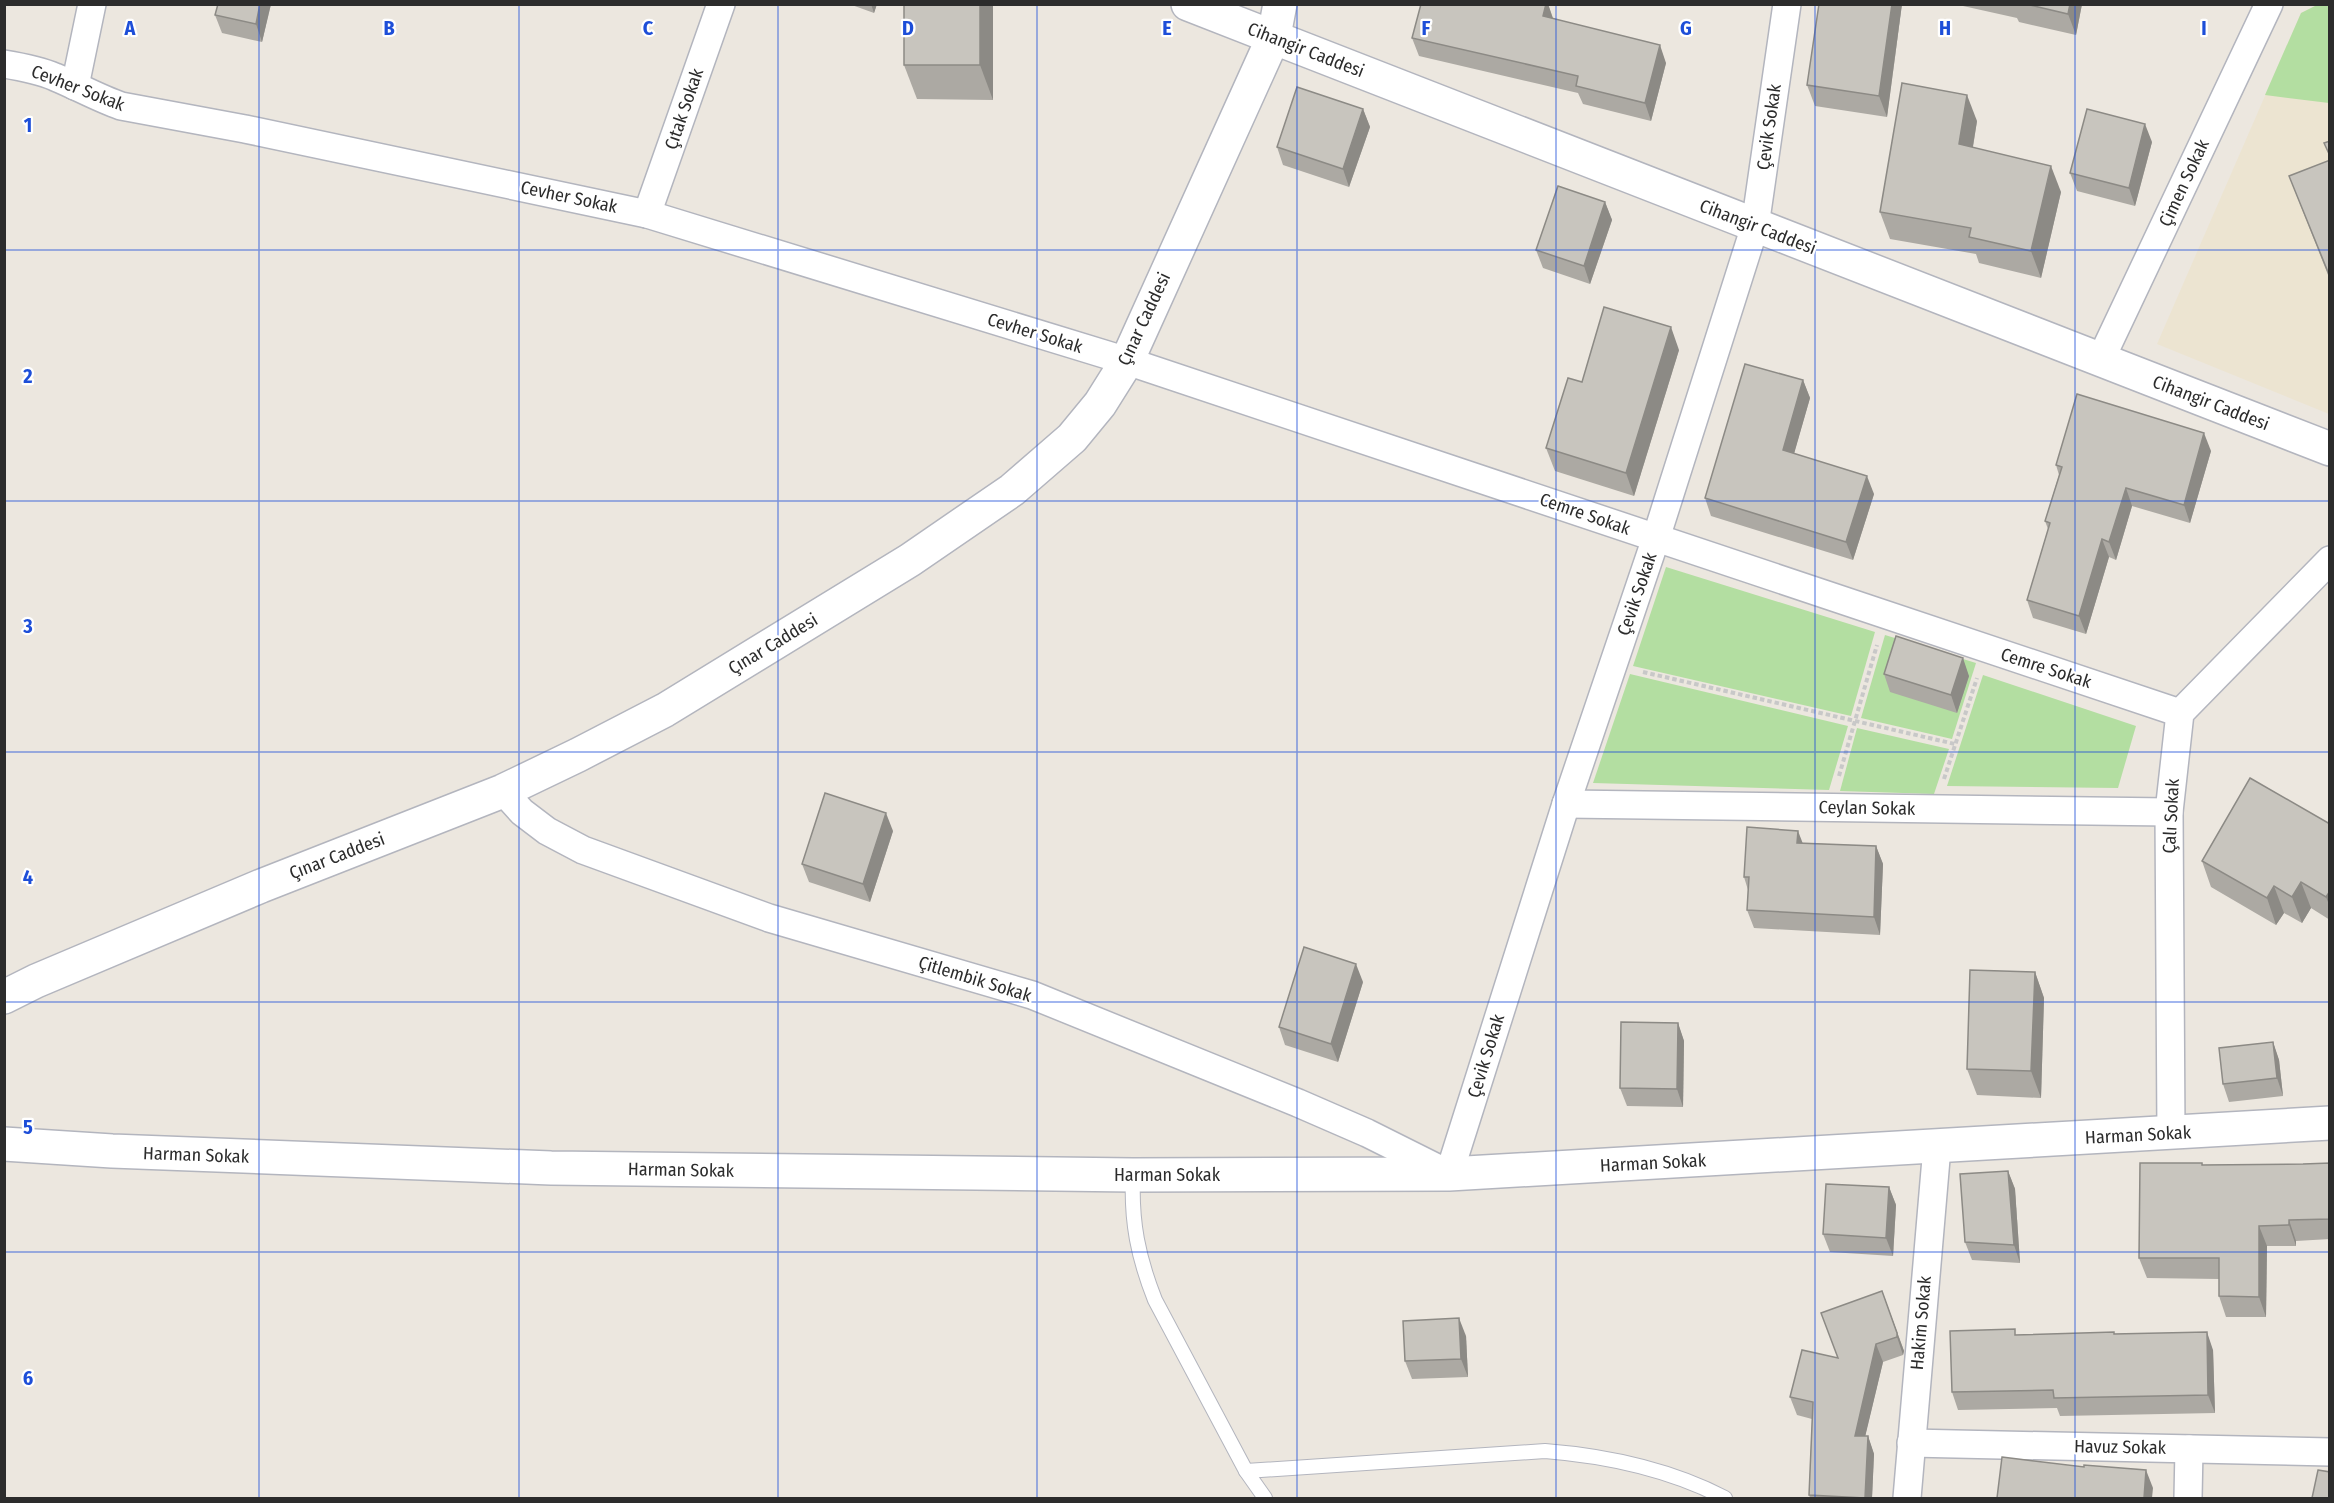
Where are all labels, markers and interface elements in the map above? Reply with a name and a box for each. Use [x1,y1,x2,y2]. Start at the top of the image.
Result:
text: A [124,16,137,40]
text: B [383,16,395,40]
text: C [643,16,654,40]
text: D [902,16,914,40]
text: E [1162,16,1172,40]
text: F [1422,16,1431,40]
text: G [1680,16,1692,40]
text: H [1939,16,1951,40]
text: I [2201,16,2207,40]
street label: Cihangir Caddesi [1245,18,1367,82]
street label: Cevher Sokak [28,60,128,116]
street label: Çıtak Sokak [660,65,708,152]
street label: Çevik Sokak [1752,82,1786,171]
text: 1 [24,113,32,137]
street label: Çimen Sokak [2154,135,2214,230]
street label: Cevher Sokak [519,176,620,218]
street label: Cihangir Caddesi [1697,195,1819,259]
street label: Çınar Caddesi [1113,269,1175,369]
street label: Cevher Sokak [985,308,1086,358]
text: 2 [22,364,33,388]
street label: Cihangir Caddesi [2150,371,2272,435]
street label: Cemre Sokak [1537,488,1634,540]
street label: Çevik Sokak [1613,549,1662,638]
street label: Çınar Caddesi [724,609,822,679]
text: 3 [22,614,33,638]
street label: Cemre Sokak [1998,643,2095,693]
street label: Çalı Sokak [2158,777,2184,854]
street label: Ceylan Sokak [1819,796,1916,820]
street label: Çınar Caddesi [286,828,388,884]
text: 4 [23,865,33,889]
street label: Çitlembik Sokak [916,951,1035,1007]
street label: Çevik Sokak [1463,1011,1509,1101]
text: 5 [23,1115,33,1139]
street label: Harman Sokak [2084,1121,2192,1149]
street label: Harman Sokak [143,1142,250,1168]
street label: Harman Sokak [1599,1149,1707,1177]
street label: Harman Sokak [628,1158,735,1182]
street label: Harman Sokak [1114,1164,1221,1186]
street label: Hakim Sokak [1906,1274,1936,1371]
text: 6 [23,1366,33,1390]
street label: Havuz Sokak [2074,1435,2167,1459]

